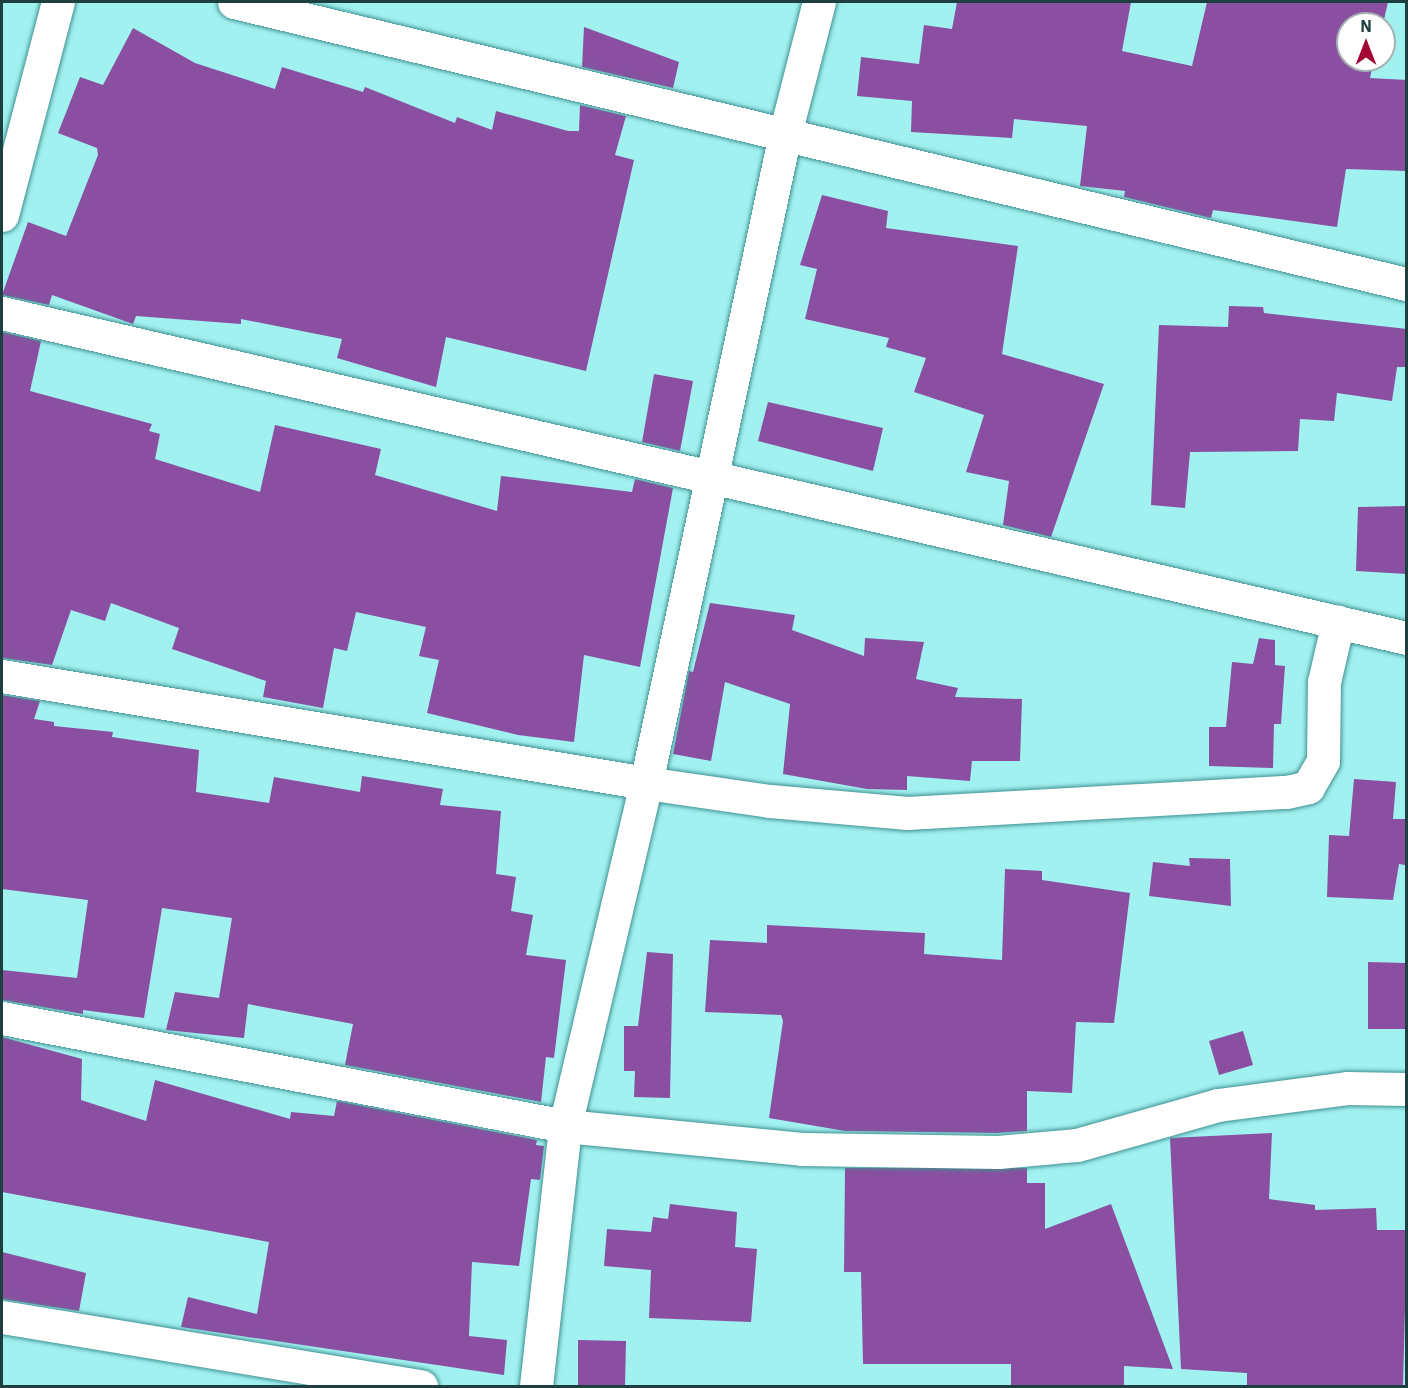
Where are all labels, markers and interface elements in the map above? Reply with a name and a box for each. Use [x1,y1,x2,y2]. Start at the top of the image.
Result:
north arrow [1336,12,1396,72]
text: N [1360,16,1372,36]

